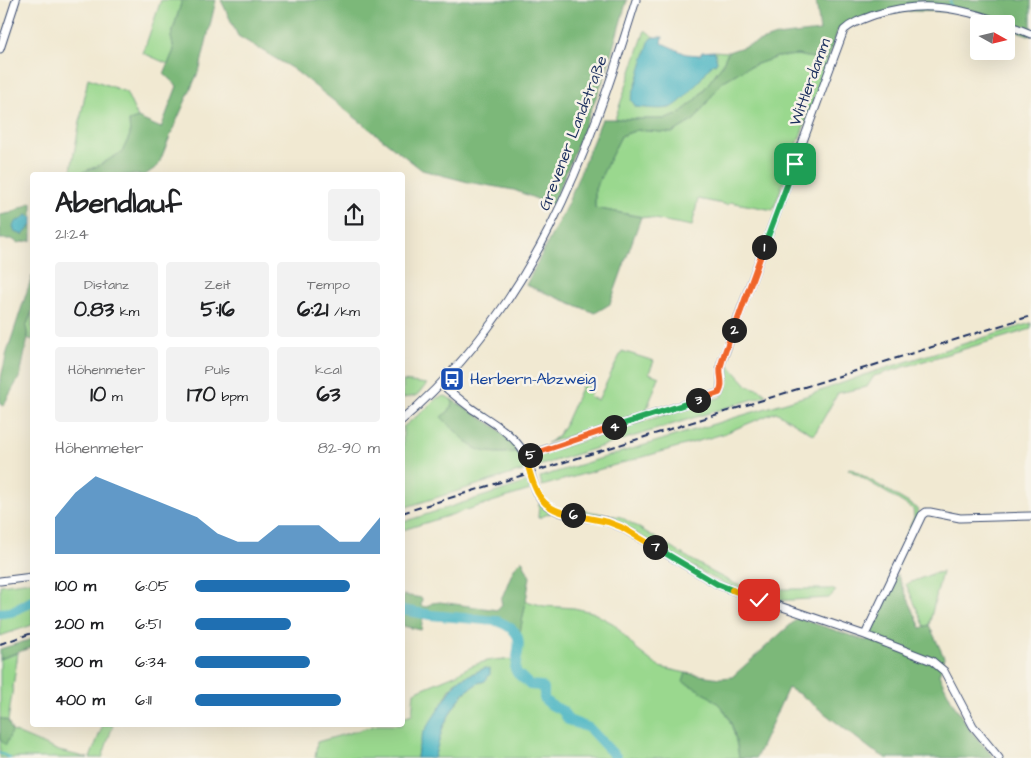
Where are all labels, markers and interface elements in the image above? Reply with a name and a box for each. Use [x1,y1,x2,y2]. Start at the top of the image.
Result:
north arrow [970,15,1015,60]
map controls [970,15,1015,60]
street label: Wittlerdamm [784,35,836,129]
street label: Grevener Landstraße [533,52,613,214]
pin [774,143,816,185]
icon: arrive [781,150,809,178]
text: Abendlauf [55,184,182,223]
button: share [328,189,380,241]
text: 21:24 [55,223,89,245]
pin: 1 [752,234,776,260]
text: 1 [764,237,765,257]
text: Distanz [84,275,129,295]
text: Zeit [204,275,231,295]
text: Tempo [307,275,350,295]
text: 0.83 [74,295,114,324]
text: 5:16 [200,295,235,324]
text: 6:21 [297,295,328,324]
text: km [114,302,139,322]
text: /km [328,302,360,322]
pin: 2 [722,318,746,342]
text: 2 [730,320,739,340]
text: Höhenmeter [68,360,145,380]
text: Puls [205,360,230,380]
text: kcal [315,360,342,380]
bus stop icon: Herbern-Abzweig [439,366,465,392]
place label: Herbern-Abzweig [470,368,596,391]
text: 10 [90,380,106,409]
text: 170 [187,380,216,409]
text: 63 [317,380,340,409]
text: m [106,387,123,407]
text: bpm [216,387,248,407]
pin: 3 [686,388,710,412]
text: 3 [695,390,702,410]
pin: 4 [602,414,626,440]
text: 4 [610,417,619,437]
text: Höhenmeter [55,437,143,459]
text: 82–90 m [317,437,380,459]
pin: 5 [518,442,542,468]
text: 5 [526,445,535,465]
pin: 6 [560,502,586,528]
text: 6 [569,505,578,525]
pin: 7 [642,534,668,560]
text: 7 [651,537,660,557]
text: 100 m [55,575,96,597]
text: 6:05 [135,575,169,597]
pin [738,579,780,621]
icon: check [745,586,773,614]
text: 200 m [55,613,103,635]
text: 6:51 [135,613,161,635]
text: 300 m [55,651,102,673]
text: 6:34 [135,651,167,673]
text: 400 m [55,689,105,711]
text: 6:11 [135,689,152,711]

